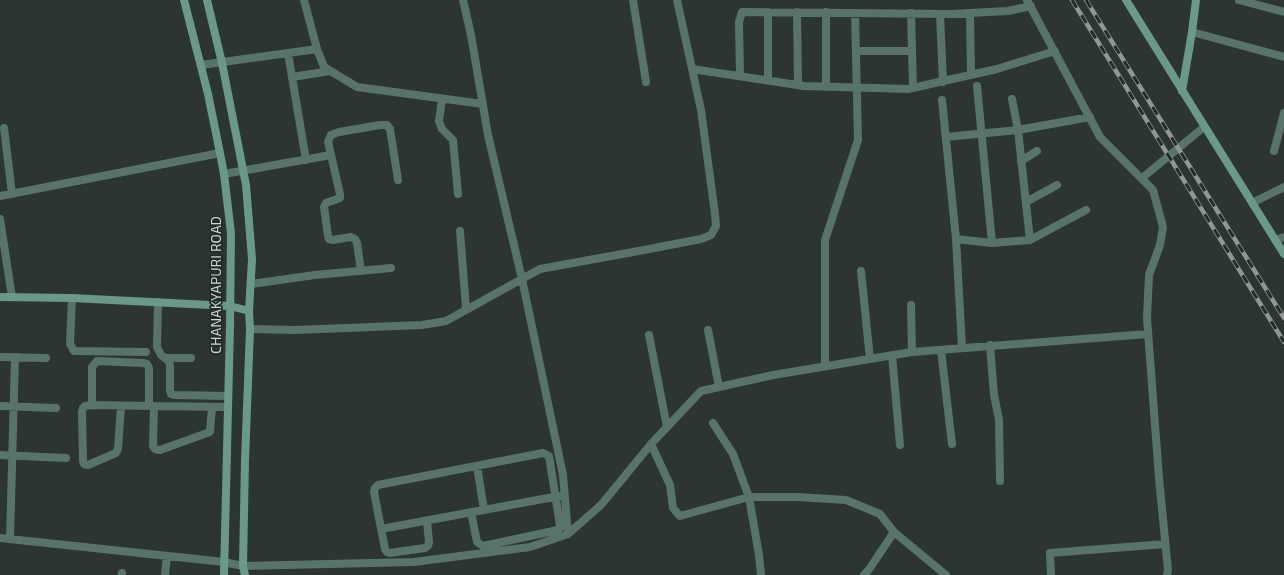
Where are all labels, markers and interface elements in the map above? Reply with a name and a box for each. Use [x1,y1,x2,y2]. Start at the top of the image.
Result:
street label: CHANAKYAPURI ROAD [208,216,224,354]

